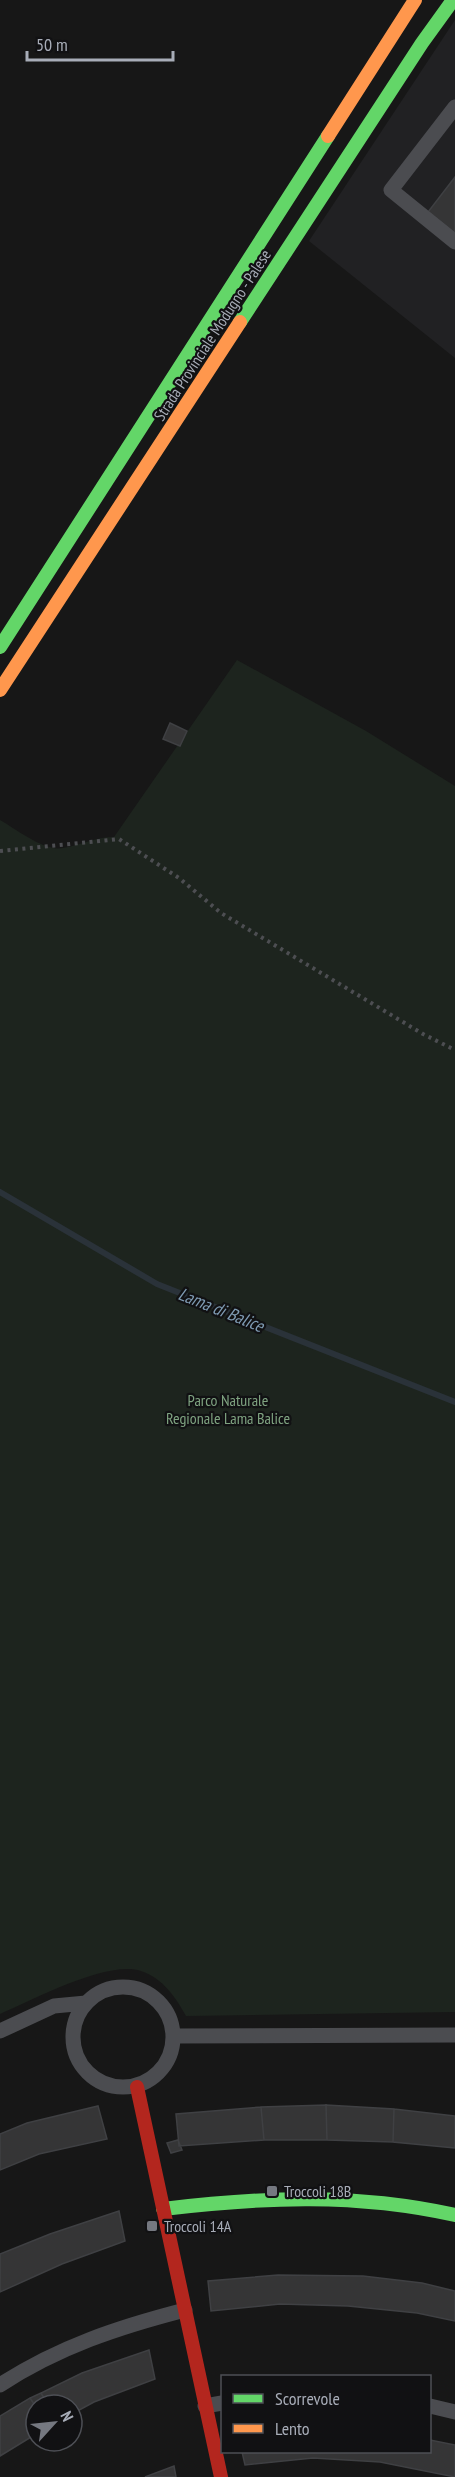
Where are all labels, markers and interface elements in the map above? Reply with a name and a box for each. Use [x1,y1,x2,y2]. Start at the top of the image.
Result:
scale bar [27,24,172,62]
text: 50 m [36,33,68,56]
street label: Strada Provinciale Modugno - Palese [149,246,275,424]
water label: Lama di Balice [175,1282,269,1338]
park label: Parco Naturale Regionale Lama Balice [166,1390,290,1428]
place label: Troccoli 18B [284,2181,351,2201]
marker: Troccoli 18B [265,2184,279,2198]
place label: Troccoli 14A [164,2216,232,2236]
marker: Troccoli 14A [145,2219,159,2233]
legend [221,2375,431,2453]
text: Scorrevole [275,2387,340,2410]
north arrow [24,2393,84,2453]
text: N [56,2408,78,2425]
text: Lento [275,2417,310,2440]

